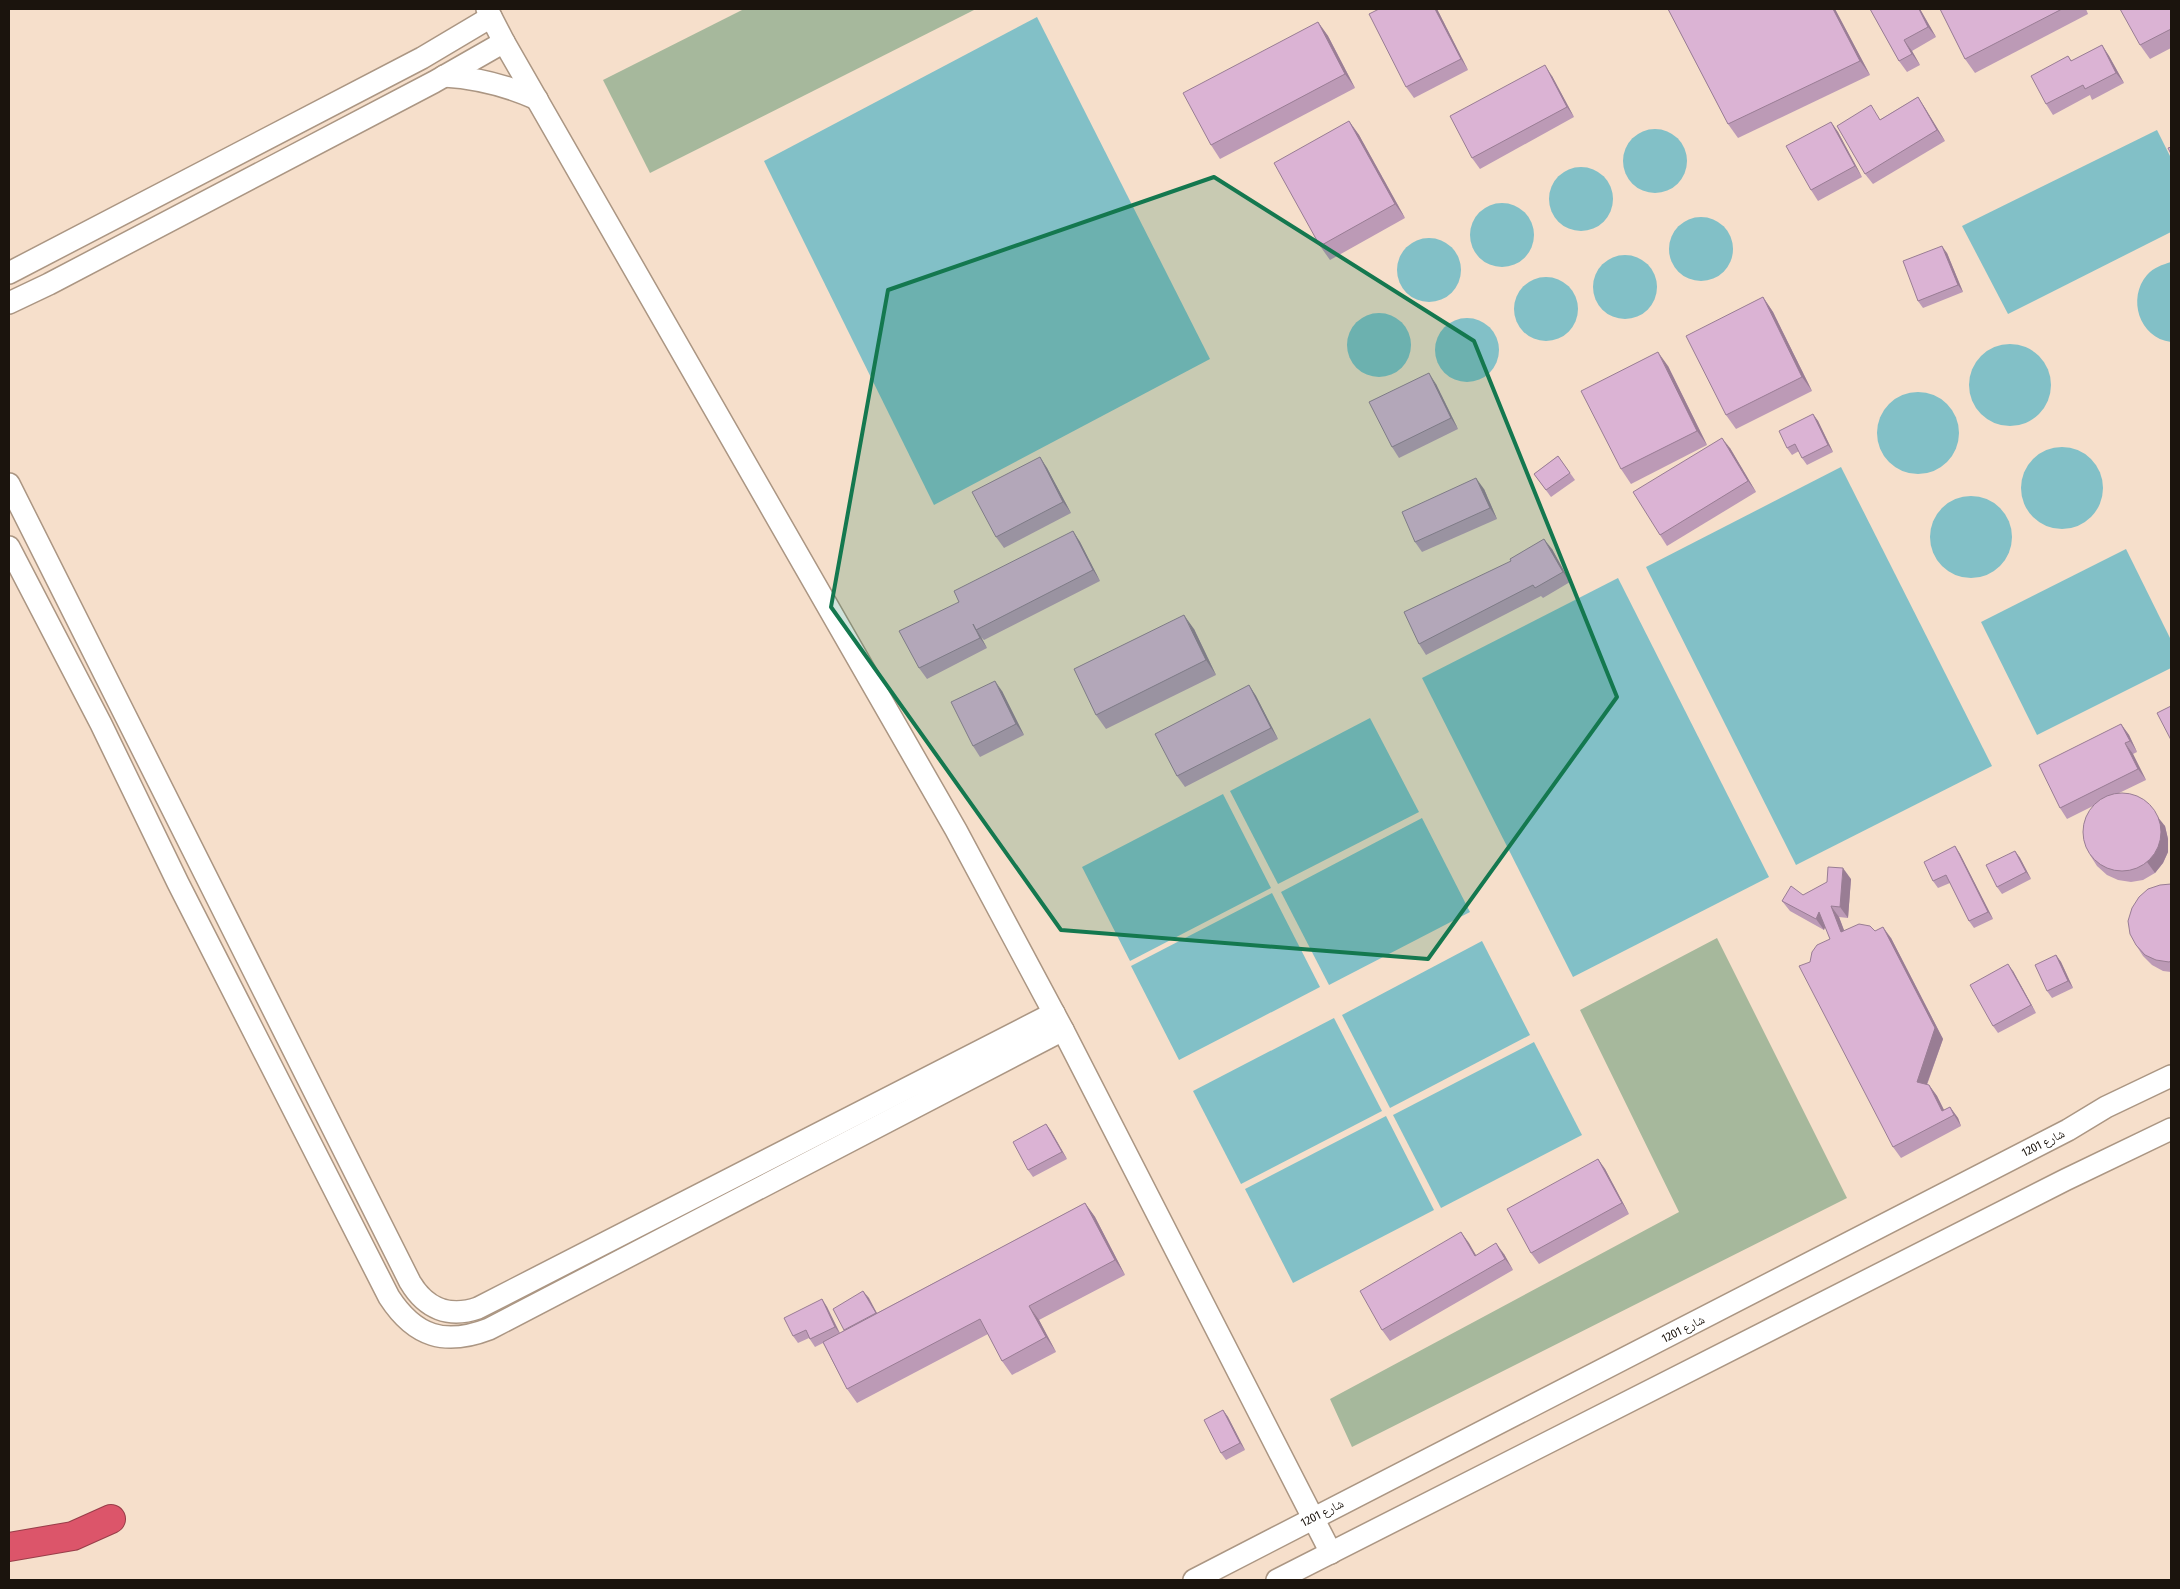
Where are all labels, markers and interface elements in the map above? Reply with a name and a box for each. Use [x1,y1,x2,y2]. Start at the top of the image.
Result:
street label: شارع 1201 [2019,1126,2067,1161]
street label: شارع 1201 [1659,1312,1707,1347]
street label: شارع 1201 [1298,1496,1346,1531]

